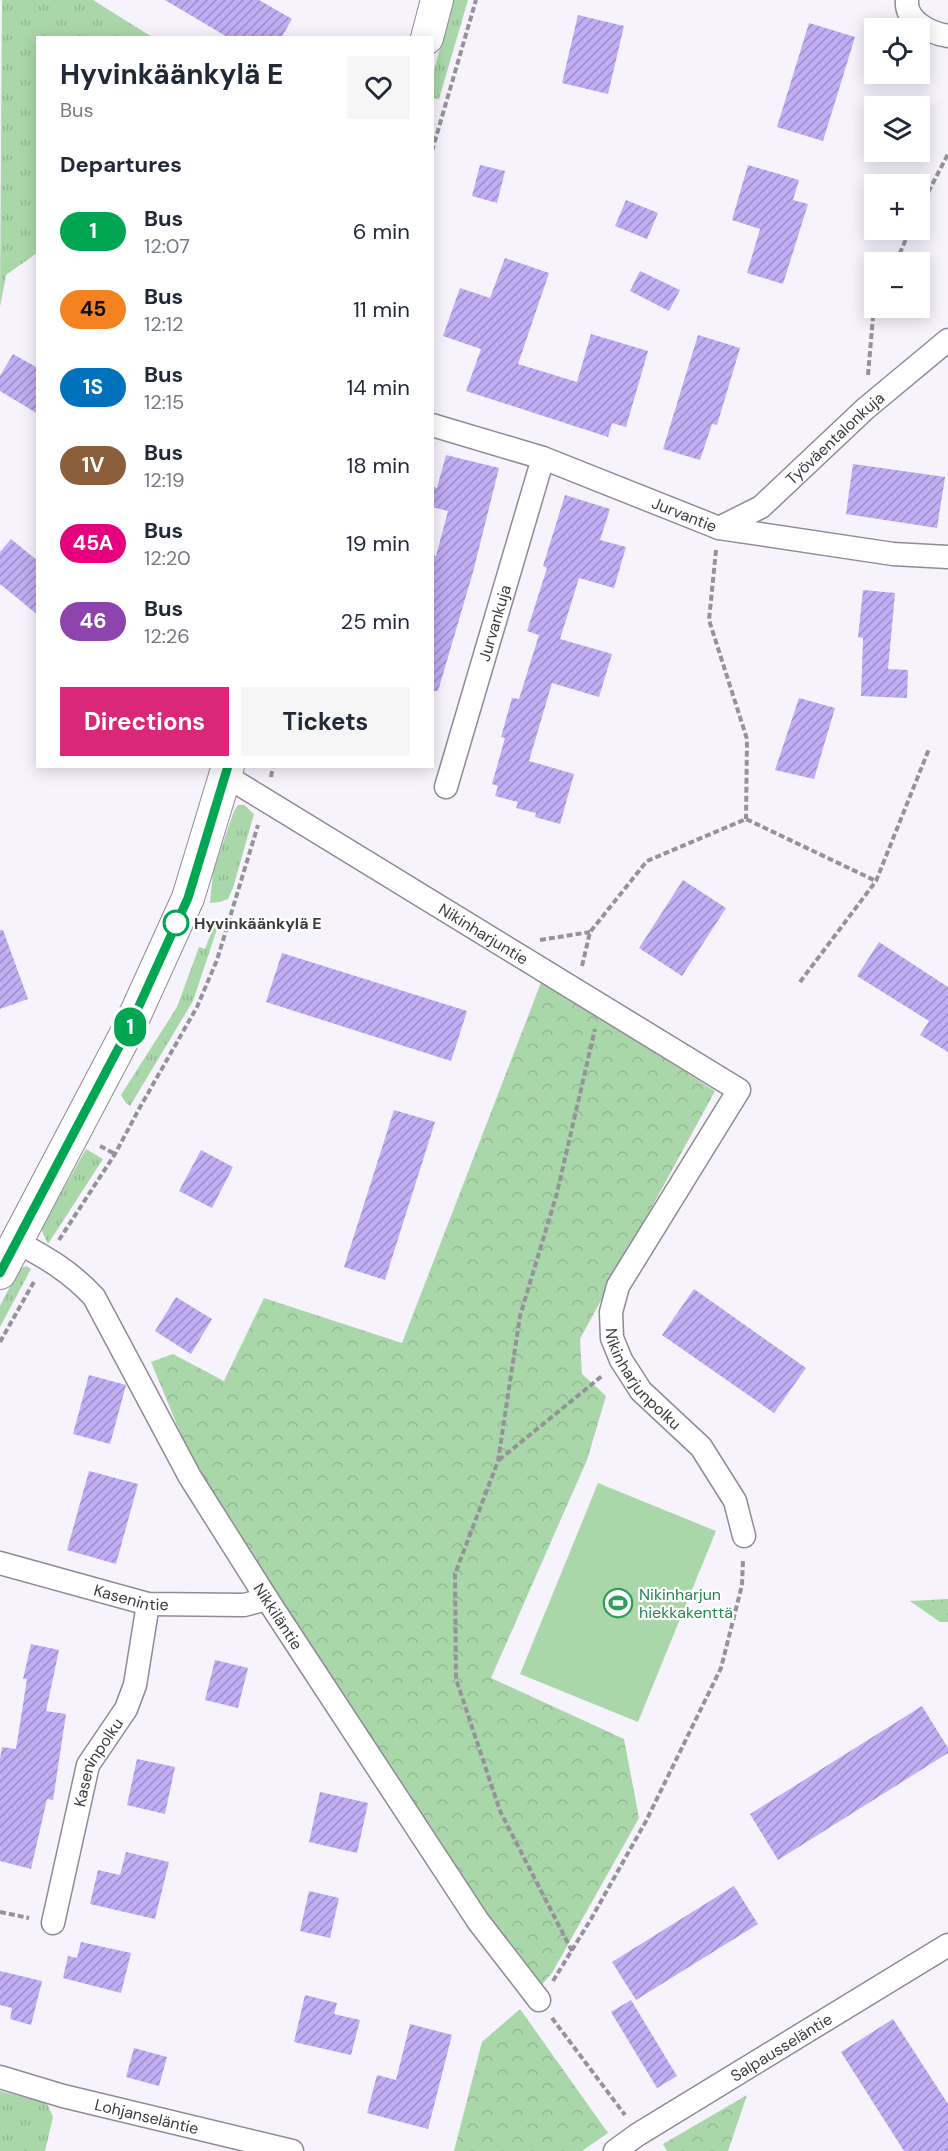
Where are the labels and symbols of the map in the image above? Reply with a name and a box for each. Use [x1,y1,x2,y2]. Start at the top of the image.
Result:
street label: Työväentalonkuja [781,387,889,489]
street label: Jurvantie [649,492,720,537]
street label: Jurvankuja [473,582,516,664]
street label: Nikinharjuntie [435,898,532,969]
marker: Hyvinkäänkylä E [163,910,189,936]
place label: Hyvinkäänkylä E [194,913,322,934]
line badge: 1 [110,1008,150,1046]
street label: Nikinharjunpolku [601,1328,686,1434]
street label: Kasenintie [91,1579,169,1615]
street label: Nikkiläntie [249,1579,308,1654]
place label: Nikinharjun hiekkakenttä [639,1584,733,1623]
sports icon: Nikinharjun hiekkakenttä [602,1587,634,1619]
street label: Kaseninpolku [69,1714,128,1809]
street label: Salpausseläntie [726,2008,836,2086]
street label: Lohjanseläntie [93,2093,201,2139]

